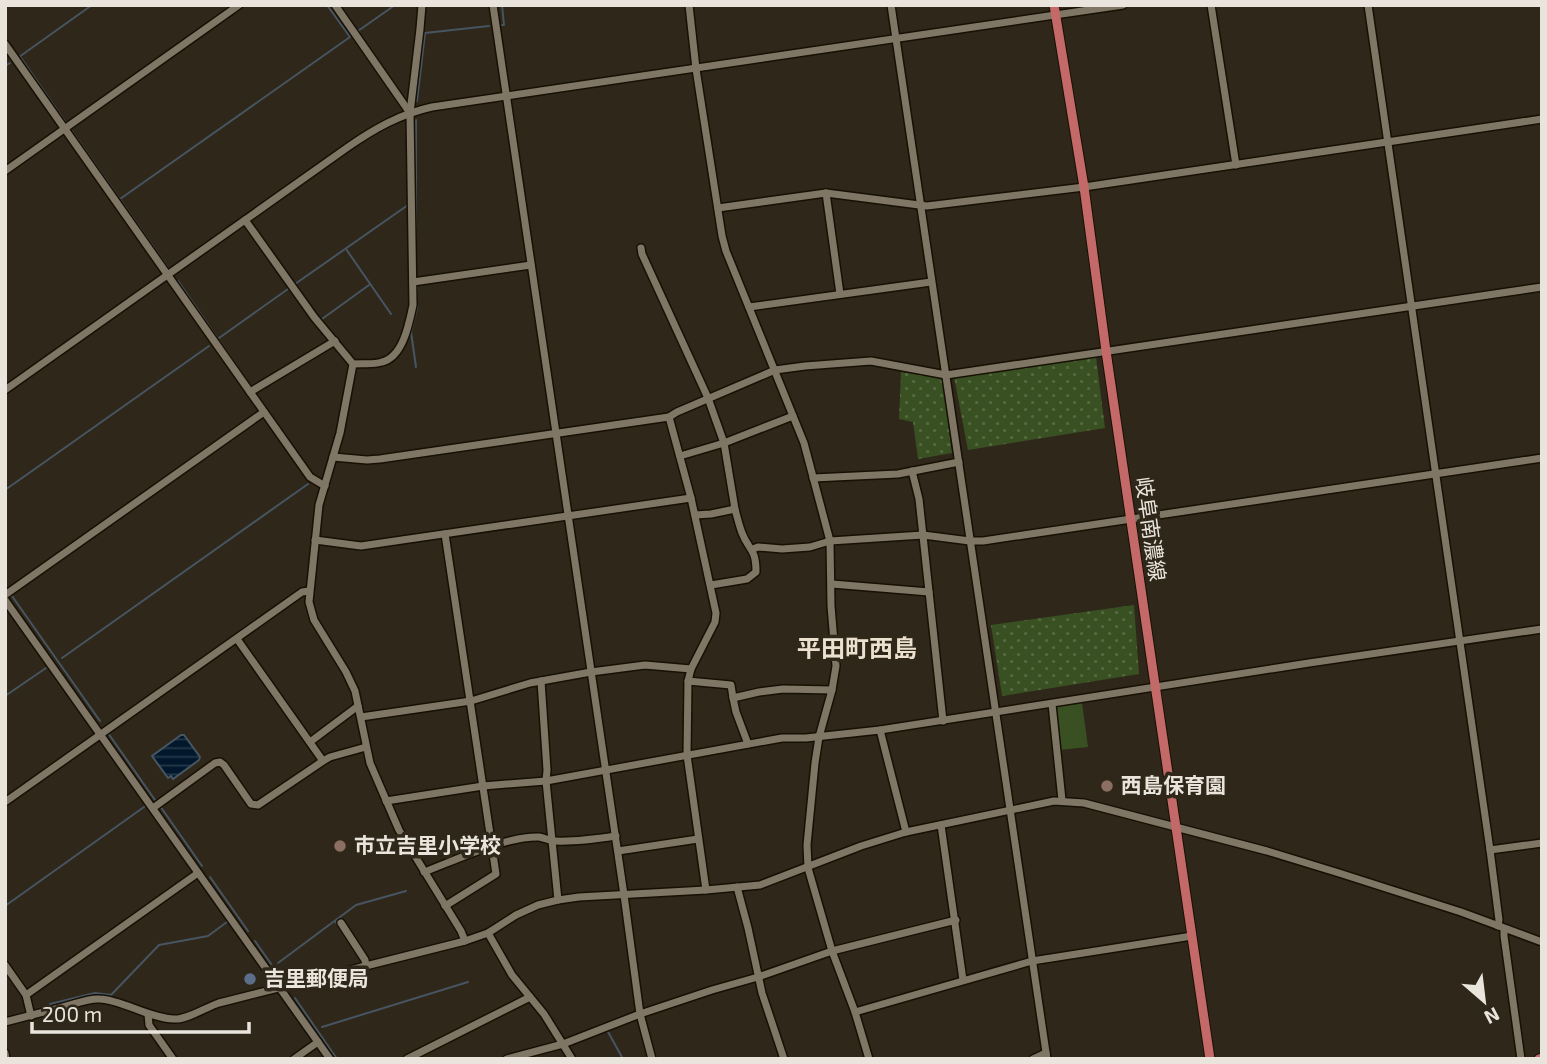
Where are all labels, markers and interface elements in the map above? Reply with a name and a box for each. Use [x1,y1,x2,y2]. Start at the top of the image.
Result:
street label: 岐阜南濃線 [1132,475,1171,583]
district label: 平田町西島 [797,633,917,662]
place label: 西島保育園 [1121,772,1226,797]
marker: 西島保育園 [1099,778,1115,794]
place label: 市立吉里小学校 [354,832,501,857]
marker: 市立吉里小学校 [332,838,348,854]
place label: 吉里郵便局 [264,965,369,990]
north arrow [1449,966,1519,1036]
marker: 吉里郵便局 [242,971,258,987]
scale bar [32,990,248,1034]
text: 200 m [42,1001,102,1026]
text: N [1481,1003,1504,1030]

